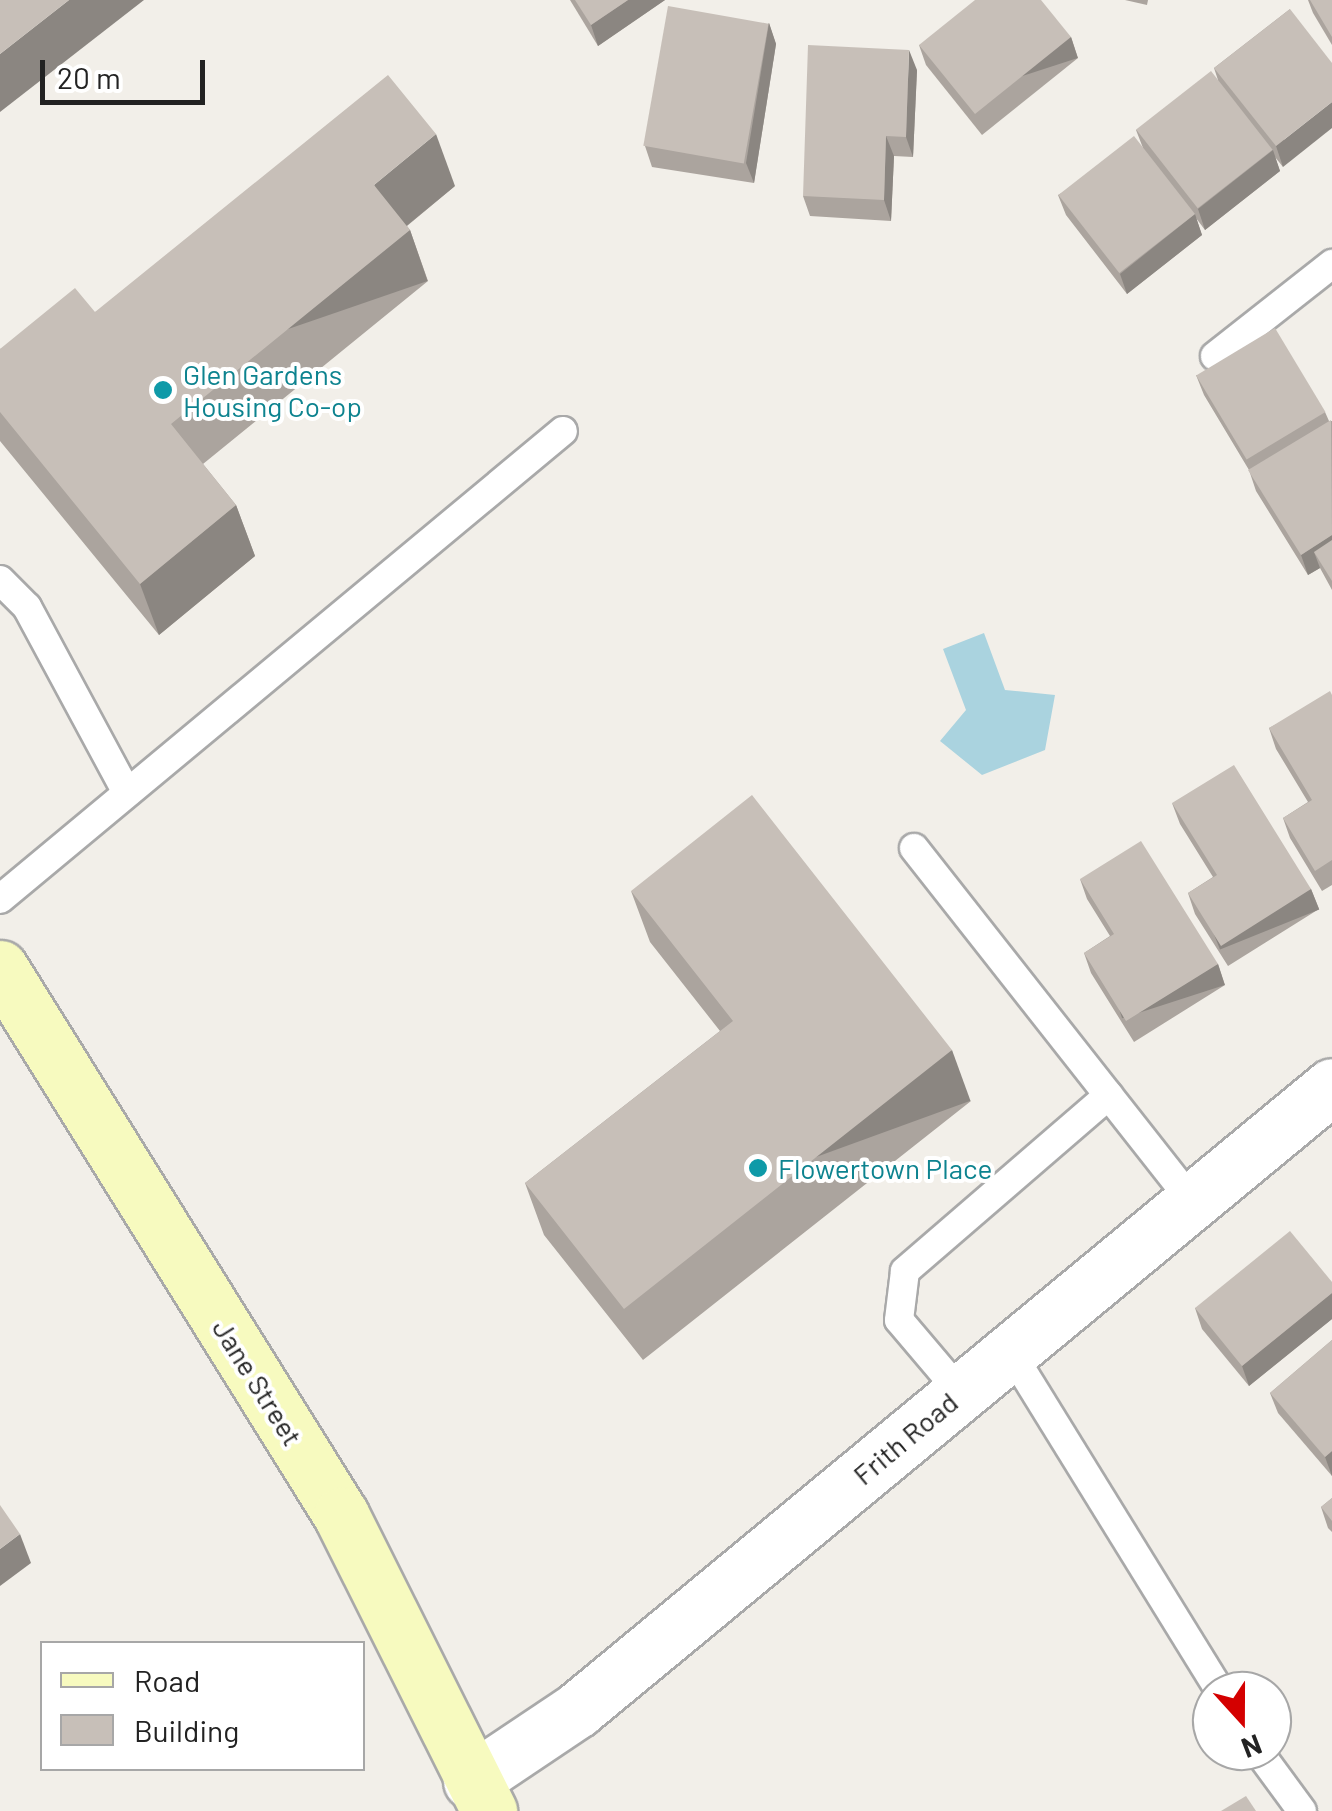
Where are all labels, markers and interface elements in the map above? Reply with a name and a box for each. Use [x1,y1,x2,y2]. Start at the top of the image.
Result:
scale bar [45,40,210,102]
text: 20 m [57,59,121,95]
place label: Glen Gardens Housing Co-op [183,357,362,423]
marker: Glen Gardens Housing Co-op [152,379,174,401]
place label: Flowertown Place [778,1151,992,1185]
marker: Flowertown Place [747,1157,769,1179]
street label: Jane Street [206,1313,310,1451]
street label: Frith Road [846,1385,964,1491]
legend [40,1641,365,1771]
text: Road [134,1662,200,1698]
north arrow [1192,1671,1292,1771]
text: Building [134,1712,239,1748]
text: N [1237,1728,1267,1766]

